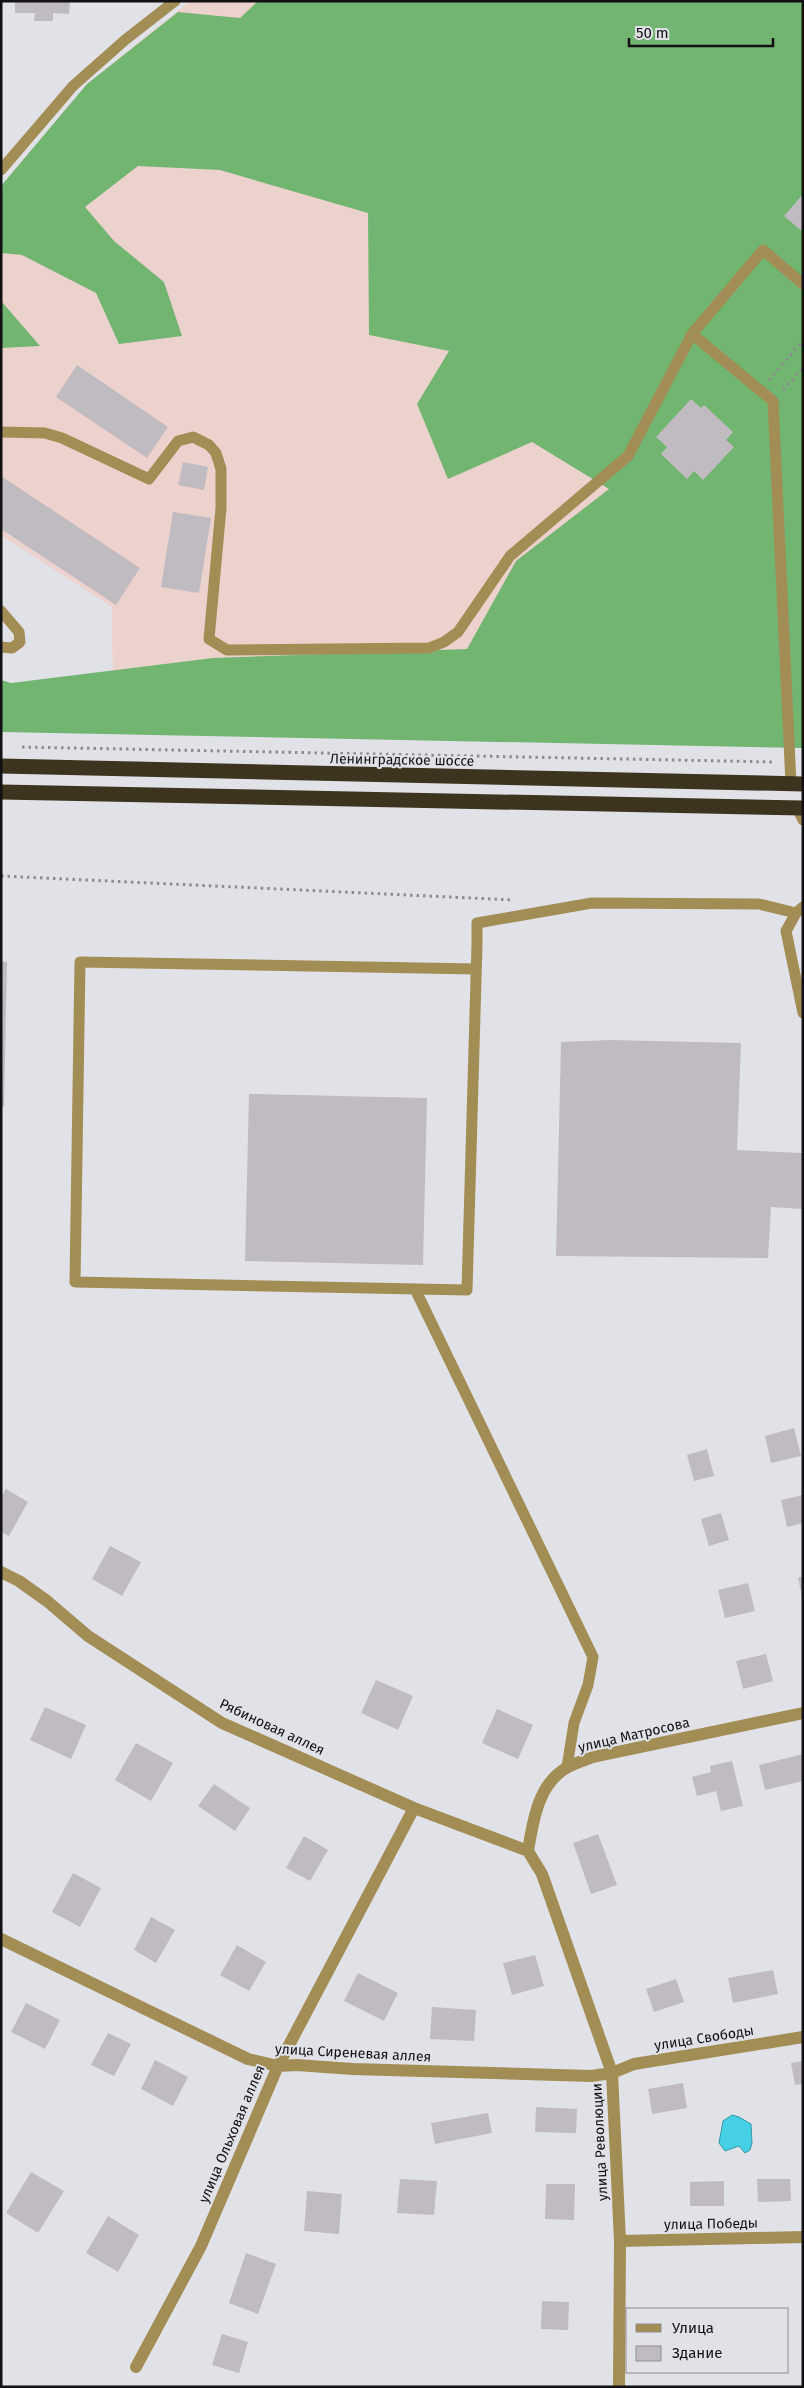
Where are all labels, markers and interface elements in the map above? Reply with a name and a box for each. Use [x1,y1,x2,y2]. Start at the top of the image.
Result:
scale bar [629,15,773,47]
text: 50 m [636,24,669,42]
street label: Ленинградское шоссе [330,750,474,770]
street label: Рябиновая аллея [217,1695,327,1759]
street label: улица Матросова [577,1714,691,1756]
street label: улица Свободы [653,2022,755,2054]
street label: улица Сиреневая аллея [274,2040,432,2066]
street label: улица Ольховая аллея [195,2063,269,2205]
street label: улица Революции [588,2083,612,2201]
street label: улица Победы [664,2215,758,2233]
legend [626,2308,789,2373]
text: Улица [672,2319,714,2337]
text: Здание [672,2344,722,2362]

